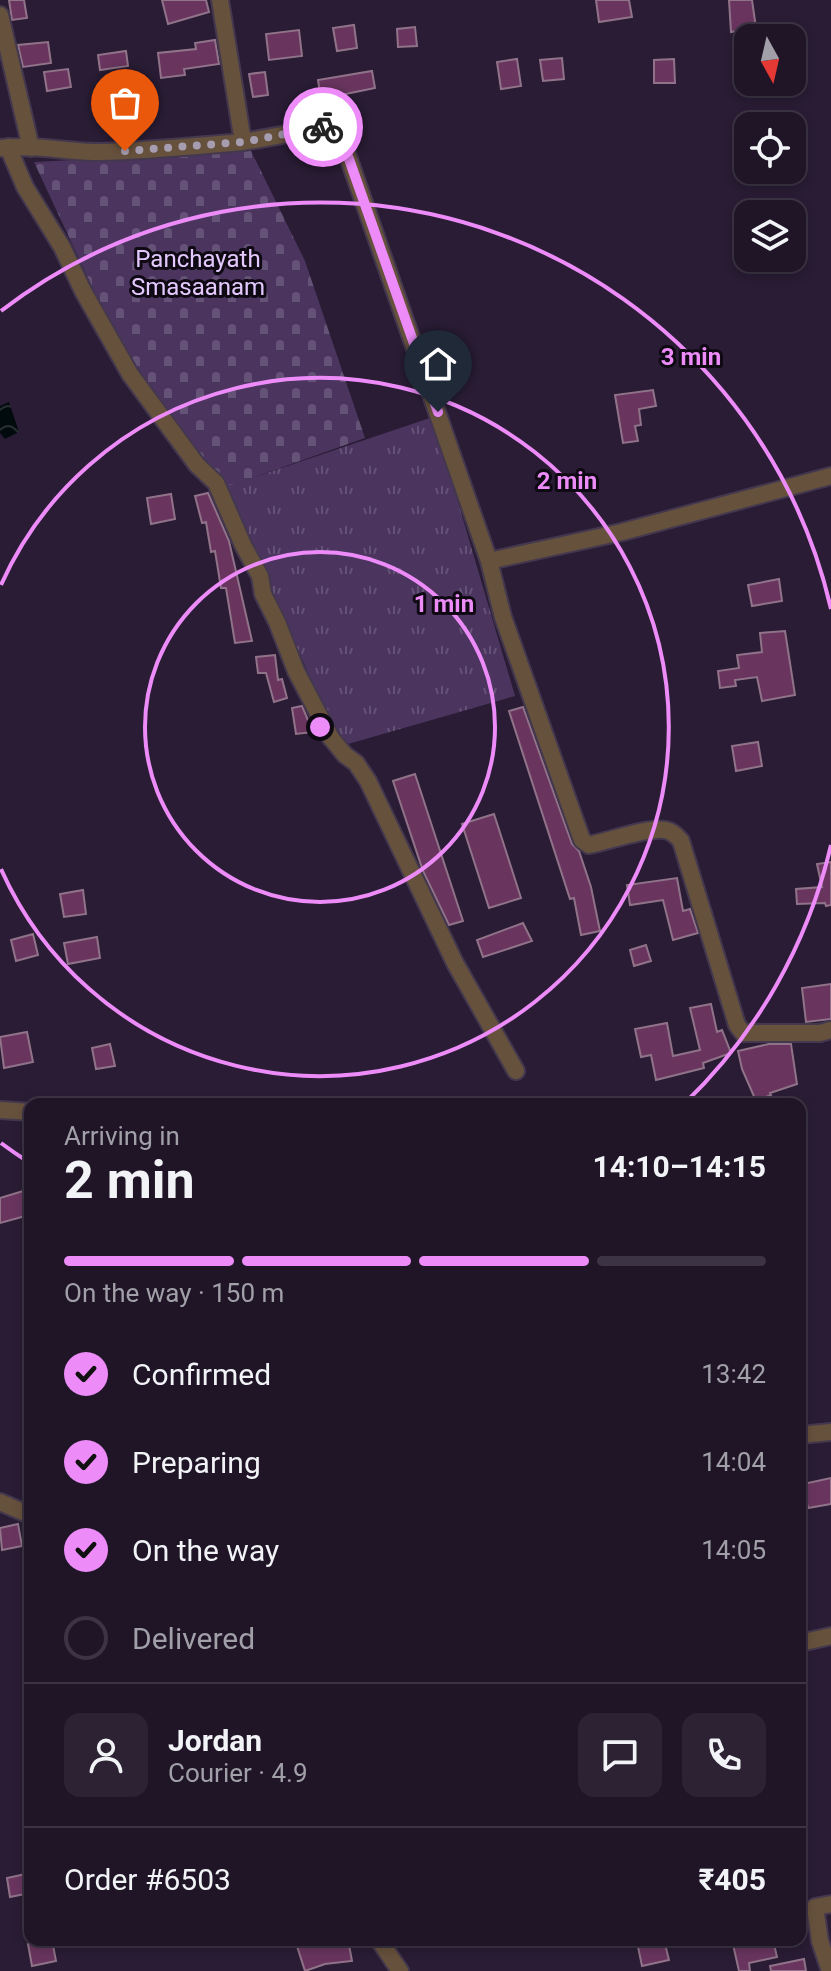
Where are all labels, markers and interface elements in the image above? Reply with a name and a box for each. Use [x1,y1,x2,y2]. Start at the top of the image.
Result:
north arrow [734,24,806,96]
map controls [734,24,806,272]
pin [91,69,159,151]
icon: bag [103,81,147,125]
courier [283,87,363,167]
icon: bike [301,105,345,149]
button: locate [734,112,806,184]
button: layers [734,200,806,272]
park label: Panchayath Smasaanam [131,245,265,301]
pin [404,330,472,412]
icon: home [416,342,460,386]
text: 3 min [661,343,721,371]
text: 2 min [537,467,597,495]
text: 1 min [414,590,474,618]
centre of rings [306,713,334,741]
text: Arriving in [64,1121,180,1151]
text: 14:10–14:15 [592,1149,766,1184]
text: 2 min [64,1150,195,1211]
text: On the way · 150 m [64,1278,284,1308]
icon: check [64,1352,108,1396]
text: Confirmed [132,1357,271,1392]
text: 13:42 [701,1359,766,1389]
icon: check [64,1440,108,1484]
text: Preparing [132,1445,261,1480]
text: 14:04 [701,1447,766,1477]
icon: check [64,1528,108,1572]
text: On the way [132,1533,279,1568]
text: 14:05 [701,1535,766,1565]
text: Delivered [132,1621,255,1656]
button: person [64,1713,148,1797]
button: chat [578,1713,662,1797]
button: phone [682,1713,766,1797]
text: Jordan [168,1723,262,1758]
text: Courier · 4.9 [168,1758,308,1788]
text: Order #6503 [64,1862,231,1897]
text: ₹405 [699,1862,766,1897]

